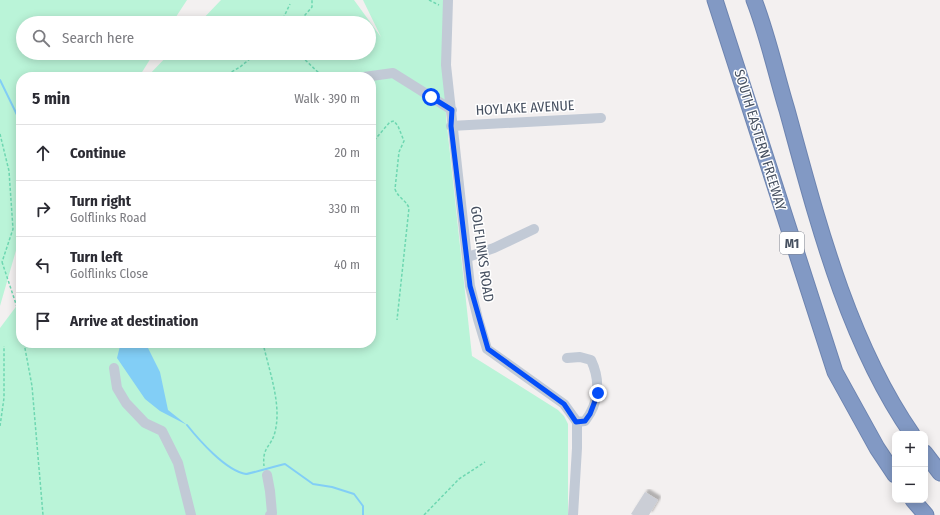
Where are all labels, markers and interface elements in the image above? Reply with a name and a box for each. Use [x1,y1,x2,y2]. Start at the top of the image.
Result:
search box [16,16,376,60]
icon: search [30,27,52,49]
text: Search here [62,29,134,47]
street label: SOUTH EASTERN FREEWAY [730,68,790,212]
text: 5 min [32,88,70,109]
route start [422,88,440,106]
text: Walk · 390 m [294,91,360,106]
street label: HOYLAKE AVENUE [475,97,575,119]
icon: ahead [32,142,54,164]
text: Continue [70,144,126,162]
text: 20 m [334,145,360,160]
text: Turn right [70,192,131,210]
icon: right [32,198,54,220]
text: 330 m [328,201,360,216]
street label: GOLFLINKS ROAD [467,205,497,303]
text: Golflinks Road [70,210,147,225]
road number: M1 [780,232,804,254]
text: Turn left [70,248,123,266]
icon: left [32,254,54,276]
text: 40 m [334,257,360,272]
text: Golflinks Close [70,266,148,281]
icon: arrive [32,310,54,332]
text: Arrive at destination [70,312,198,330]
route end [589,384,607,402]
map controls [892,431,928,503]
button: + [892,431,928,467]
button: − [892,467,928,503]

